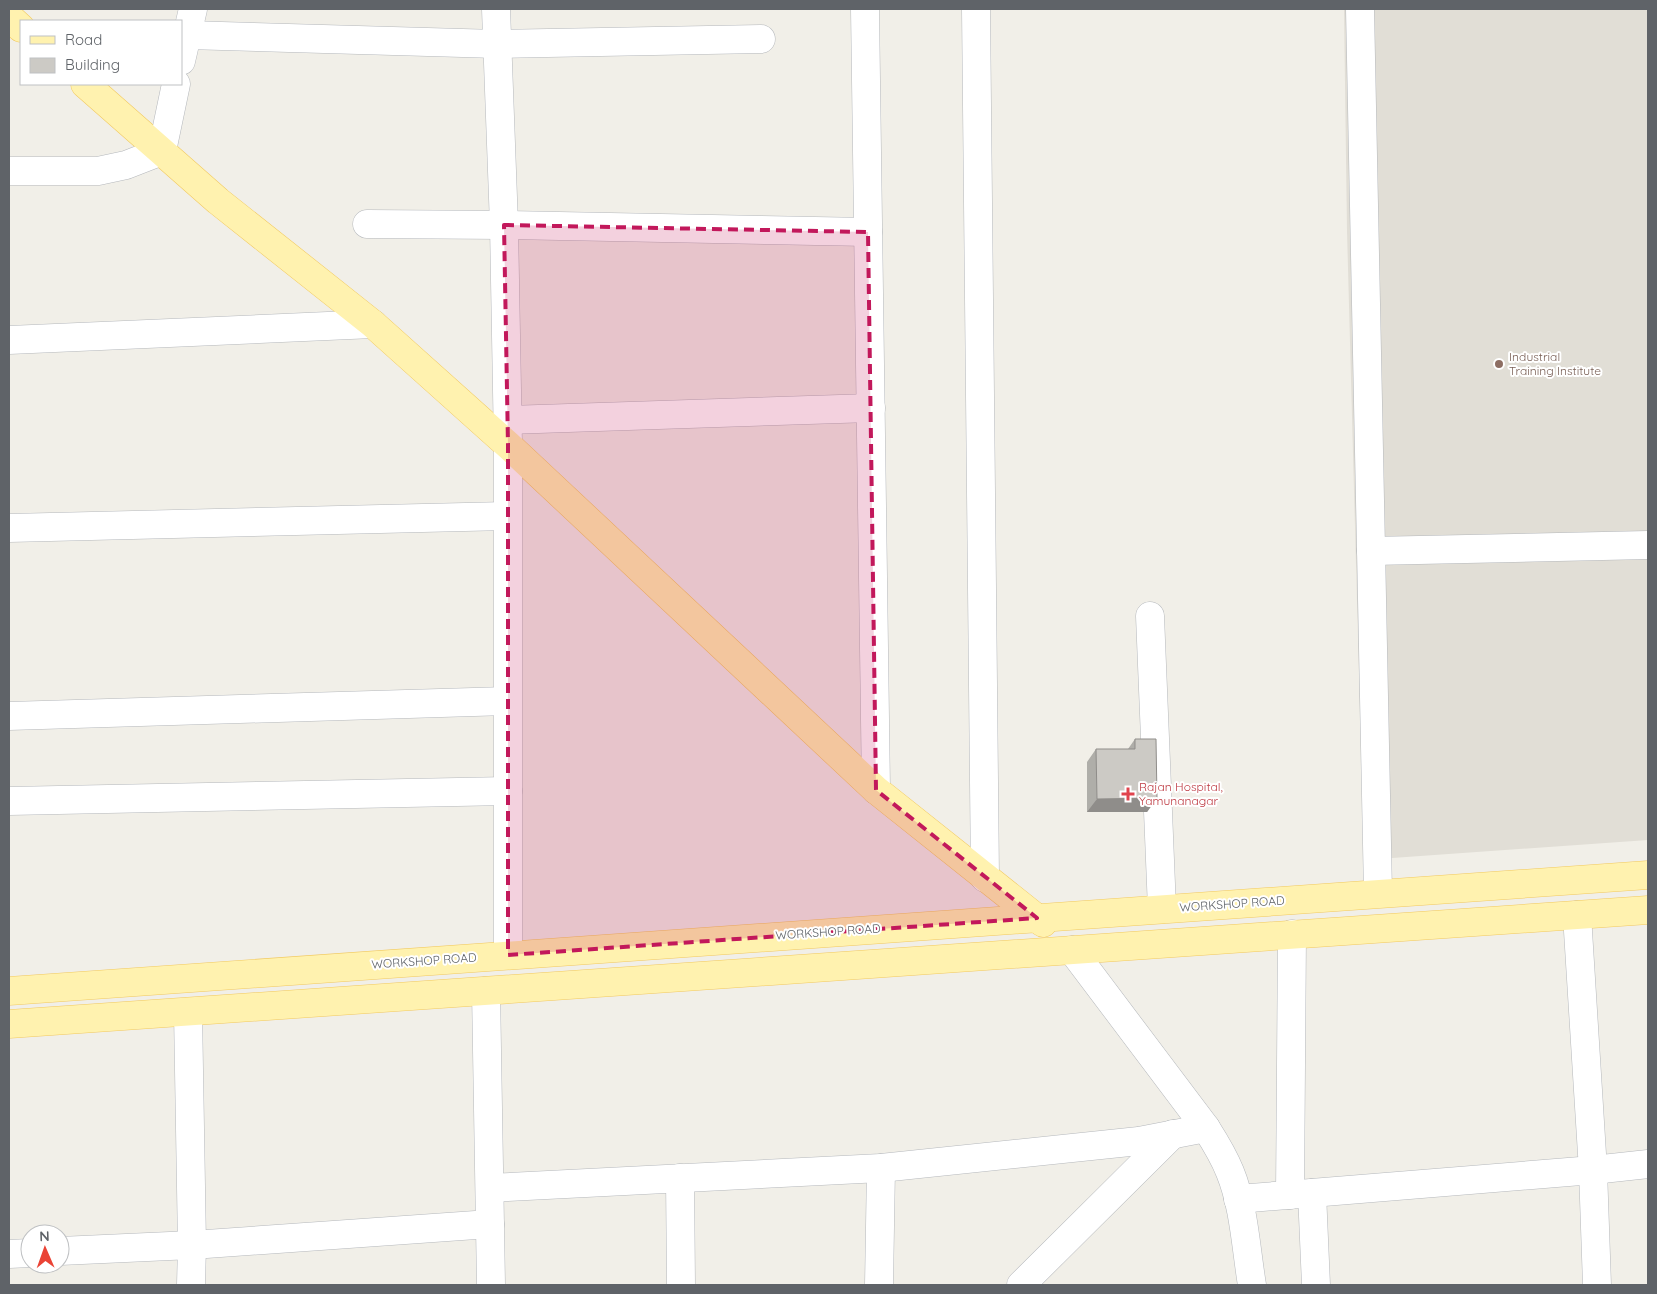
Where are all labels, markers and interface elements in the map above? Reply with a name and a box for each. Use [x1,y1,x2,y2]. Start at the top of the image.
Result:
legend [20,20,182,85]
text: Road [65,30,102,49]
text: Building [65,55,120,74]
place label: Industrial Training Institute [1509,349,1601,378]
marker: Industrial Training Institute [1493,358,1505,370]
place label: Rajan Hospital, Yamunanagar [1139,779,1223,808]
marker: Rajan Hospital, Yamunanagar [1121,787,1135,801]
street label: WORKSHOP ROAD [1179,892,1285,915]
street label: WORKSHOP ROAD [775,920,881,943]
street label: WORKSHOP ROAD [371,949,477,972]
north arrow [20,1224,70,1274]
text: N [39,1227,50,1245]

